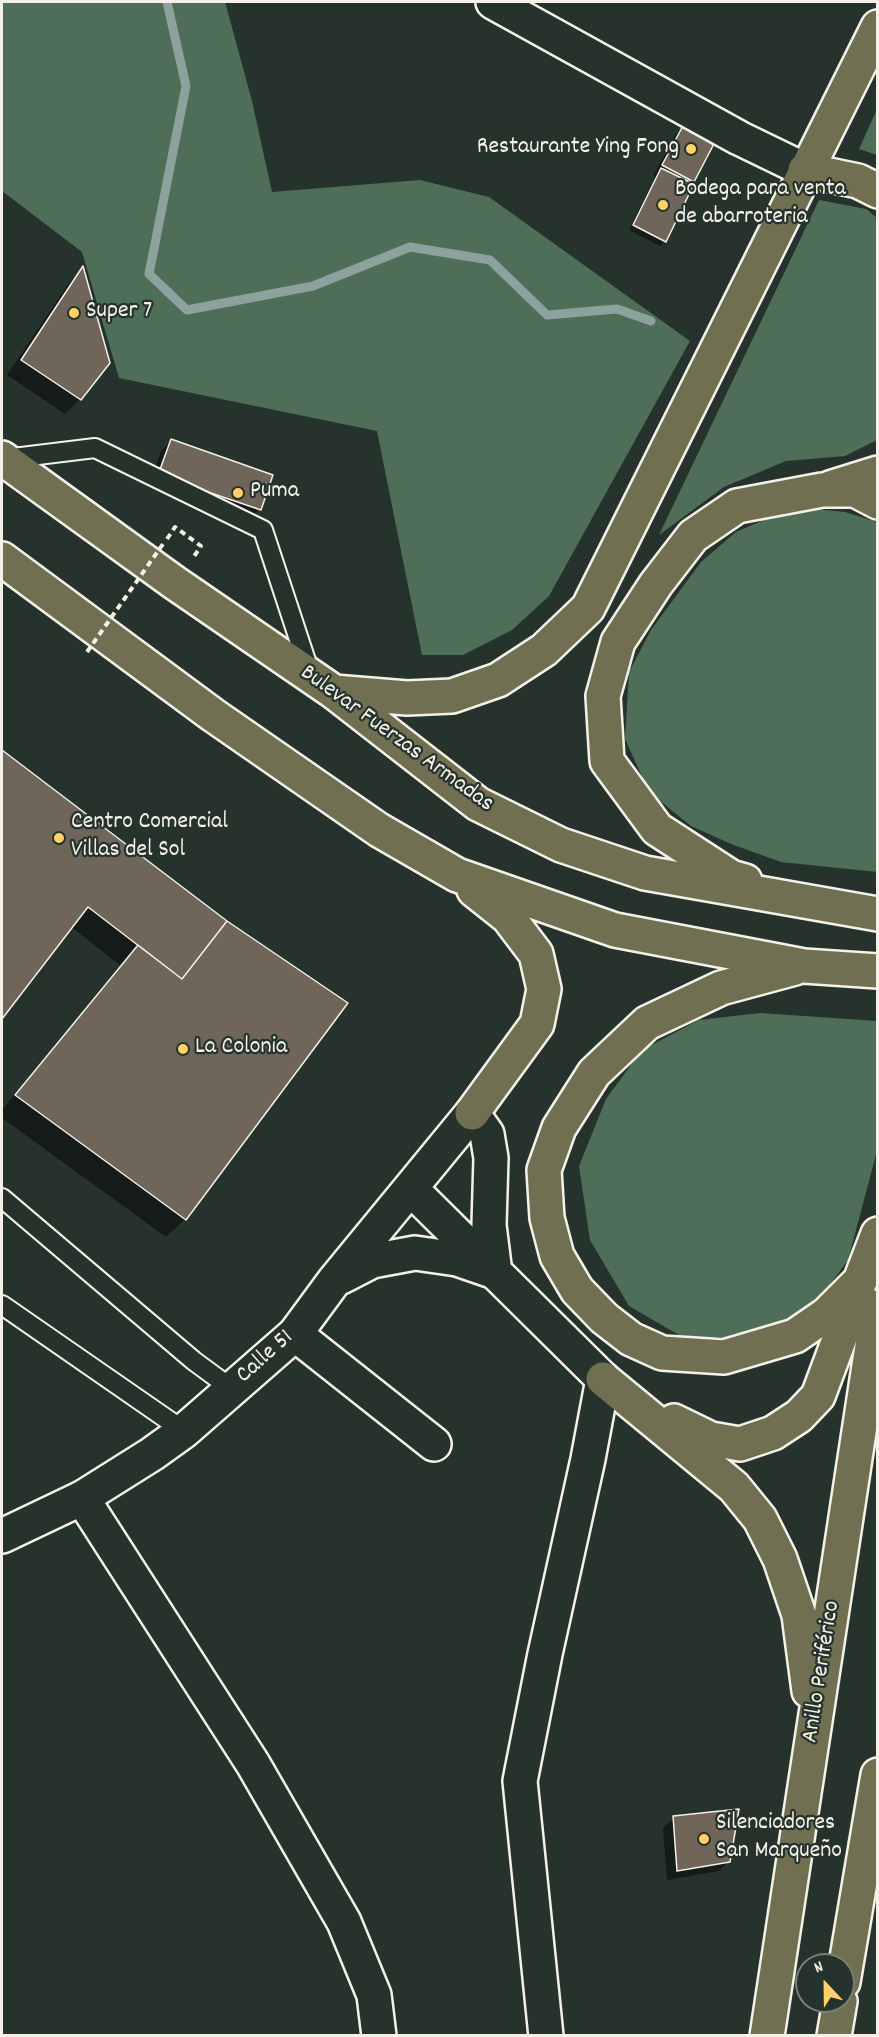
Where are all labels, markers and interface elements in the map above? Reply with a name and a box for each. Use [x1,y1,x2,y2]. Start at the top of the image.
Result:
place label: Restaurante Ying Fong [477,135,679,163]
marker: Restaurante Ying Fong [684,142,698,156]
place label: Bodega para venta de abarroteria [675,177,846,233]
marker: Bodega para venta de abarroteria [656,198,670,212]
place label: Super 7 [86,299,152,327]
marker: Super 7 [67,306,81,320]
place label: Puma [250,479,299,507]
marker: Puma [231,486,245,500]
street label: Bulevar Fuerzas Armadas [293,660,499,820]
place label: Centro Comercial Villas del Sol [71,810,228,866]
marker: Centro Comercial Villas del Sol [52,831,66,845]
place label: La Colonia [195,1035,287,1063]
marker: La Colonia [176,1042,190,1056]
street label: Calle 51 [231,1325,301,1391]
street label: Anillo Periférico [798,1599,848,1745]
place label: Silenciadores San Marqueño [716,1811,842,1867]
marker: Silenciadores San Marqueño [697,1832,711,1846]
north arrow [795,1953,855,2013]
text: N [811,1956,827,1980]

